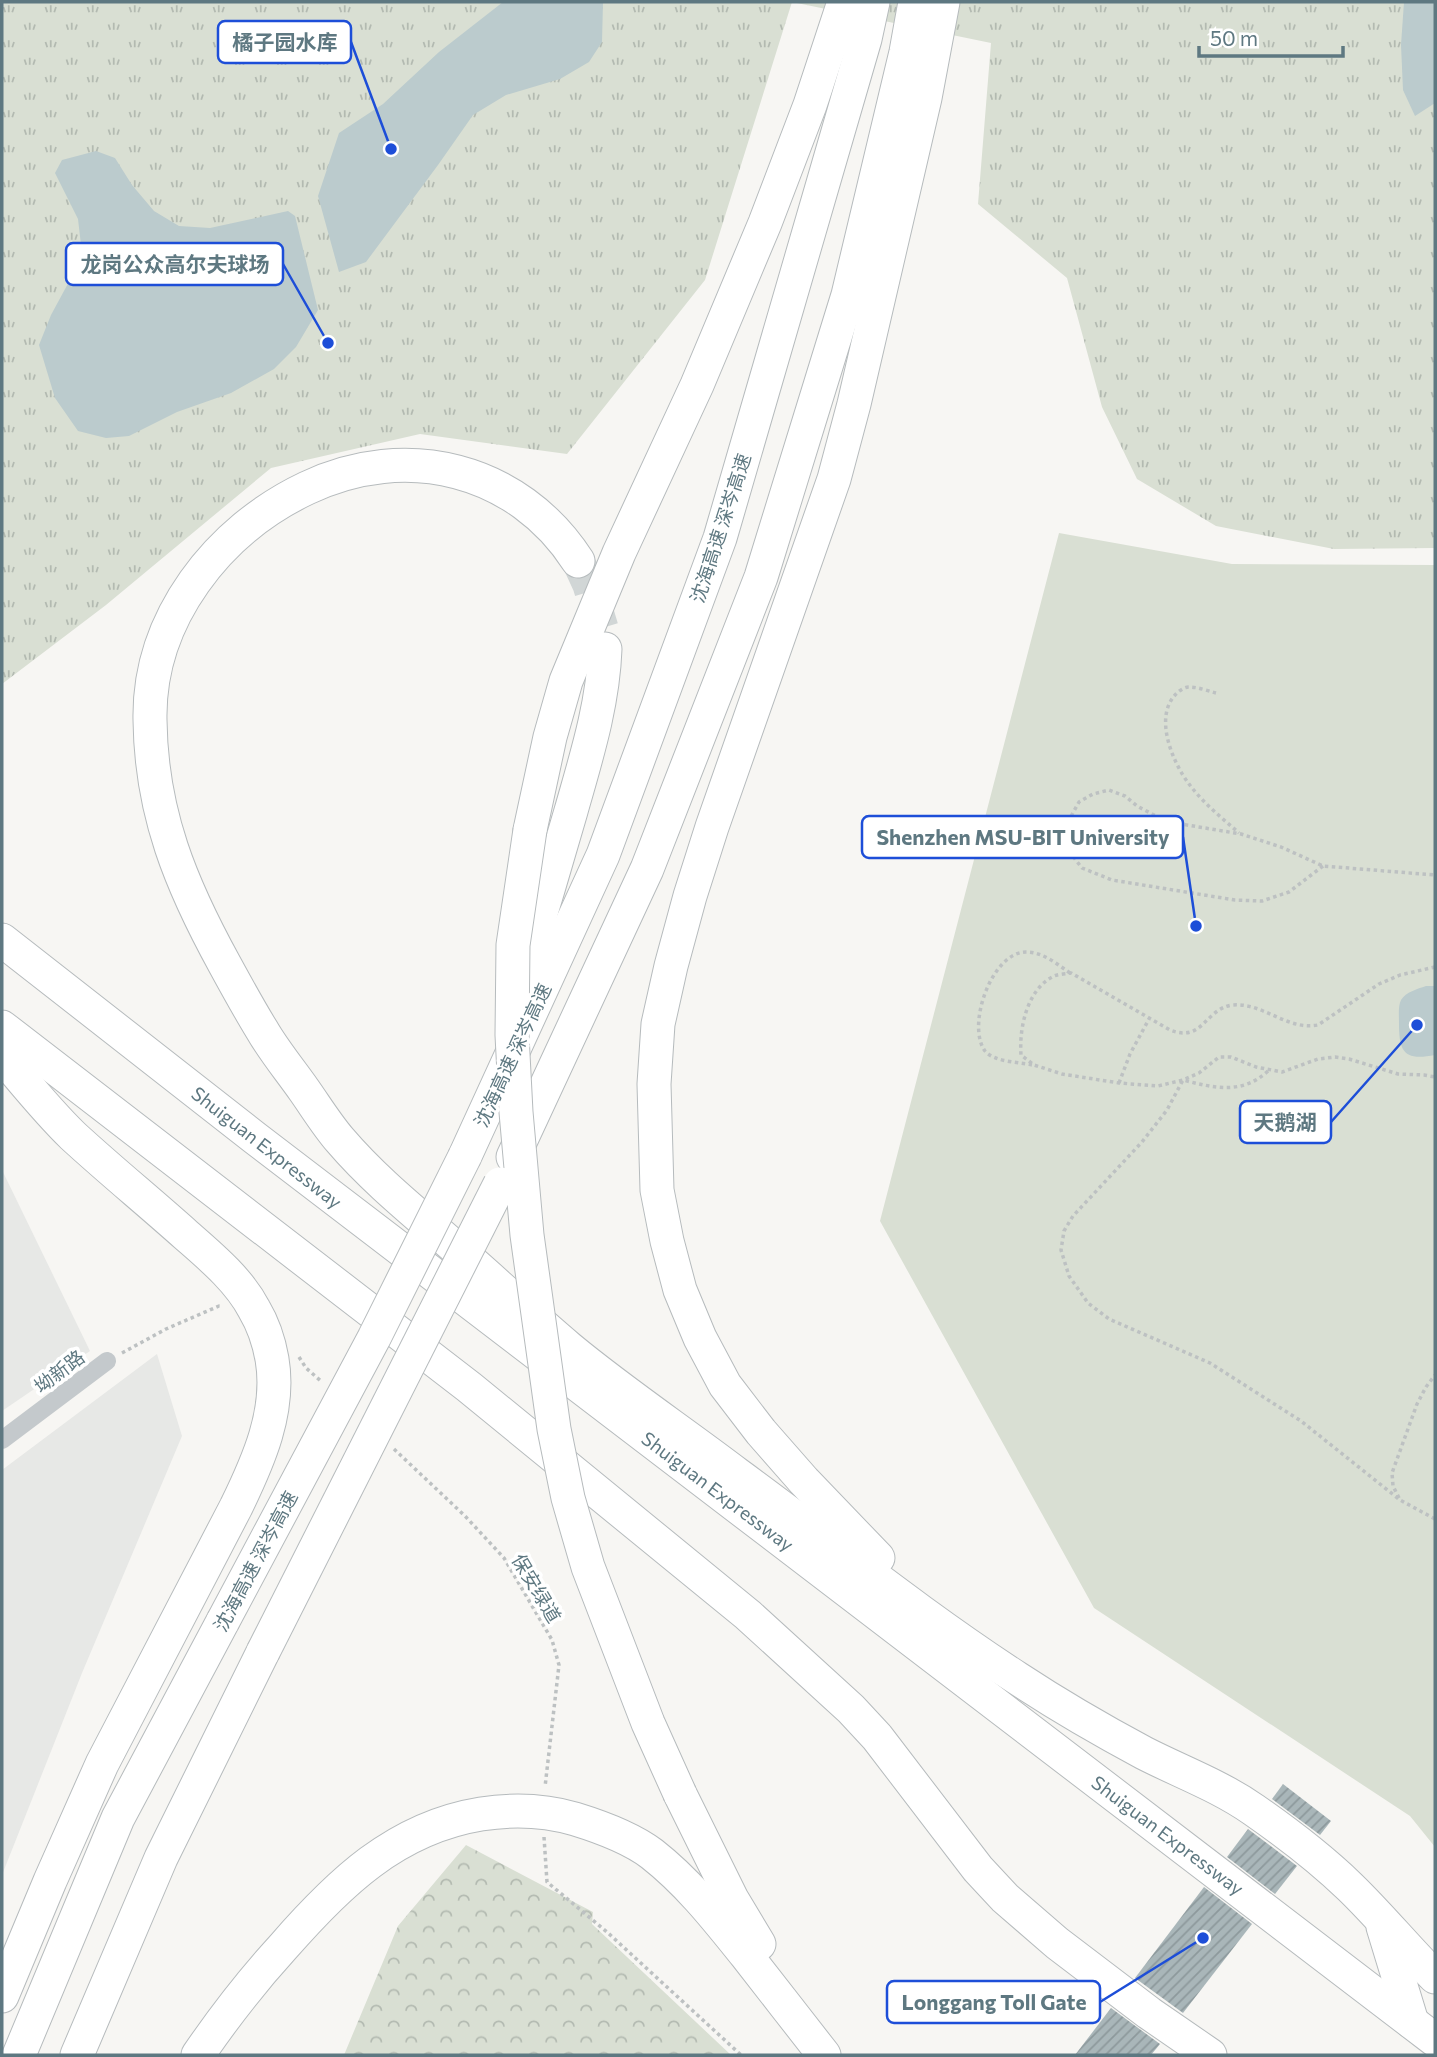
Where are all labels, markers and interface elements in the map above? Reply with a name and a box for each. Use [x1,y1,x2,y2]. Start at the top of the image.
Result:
scale bar [1199,14,1342,58]
callout: 橘子园水库 [218,21,351,63]
text: 50 m [1210,25,1258,50]
text: 橘子园水库 [233,29,338,54]
callout: 龙岗公众高尔夫球场 [66,243,283,285]
text: 龙岗公众高尔夫球场 [81,251,270,276]
street label: 沈海高速 深岑高速 [685,450,755,606]
callout: Shenzhen MSU-BIT University [862,816,1183,858]
text: Shenzhen MSU-BIT University [876,824,1170,849]
street label: 沈海高速 深岑高速 [469,980,555,1130]
street label: Shuiguan Expressway [187,1081,347,1213]
callout: 天鹅湖 [1240,1101,1331,1143]
text: 天鹅湖 [1254,1109,1317,1134]
street label: 坳新路 [29,1345,89,1397]
street label: Shuiguan Expressway [637,1426,799,1556]
street label: 沈海高速 深岑高速 [208,1487,302,1635]
street label: 保安绿道 [508,1549,566,1627]
street label: Shuiguan Expressway [1087,1770,1249,1900]
callout: Longgang Toll Gate [887,1981,1100,2023]
text: Longgang Toll Gate [902,1989,1086,2014]

